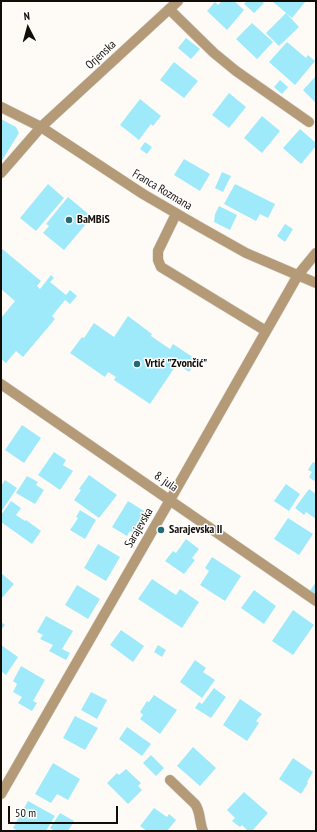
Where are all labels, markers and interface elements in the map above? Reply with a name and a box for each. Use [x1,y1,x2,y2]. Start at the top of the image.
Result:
north arrow [8,8,48,48]
text: N [23,9,30,23]
street label: Orjenska [83,37,119,73]
street label: Franca Rozmana [129,167,195,213]
place label: BaMBiS [77,213,110,227]
marker: BaMBiS [64,215,74,225]
place label: Vrtić "Zvončić" [145,357,207,371]
marker: Vrtić "Zvončić" [132,359,142,369]
street label: 8. jula [151,469,181,495]
street label: Sarajevska [122,506,156,550]
place label: Sarajevska II [169,523,222,537]
marker: Sarajevska II [156,525,166,535]
scale bar [10,798,120,824]
text: 50 m [15,805,36,820]

